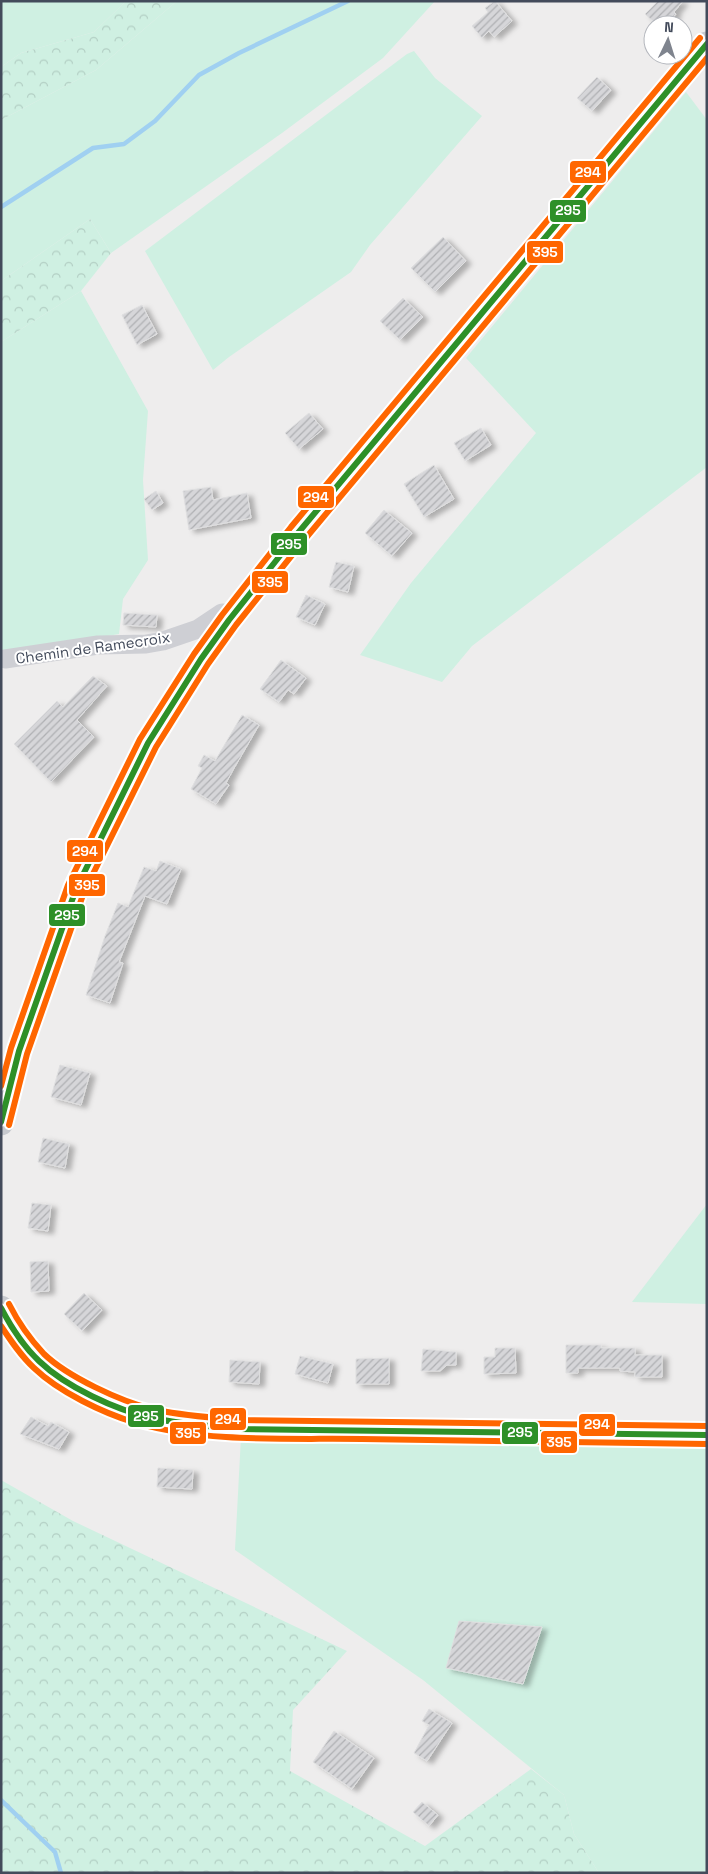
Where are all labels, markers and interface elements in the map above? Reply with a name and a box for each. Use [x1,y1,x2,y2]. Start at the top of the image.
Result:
north arrow [643,15,693,65]
text: N [664,18,674,36]
line badge: 294 [569,160,607,184]
text: 294 [575,163,601,181]
line badge: 295 [549,199,587,223]
text: 295 [555,201,581,219]
line badge: 395 [526,240,564,264]
text: 395 [532,243,558,261]
line badge: 294 [297,485,335,509]
text: 294 [303,488,329,506]
line badge: 295 [270,532,308,556]
text: 295 [276,535,302,553]
line badge: 395 [251,570,289,594]
text: 395 [257,573,283,591]
street label: Chemin de Ramecroix [14,627,171,668]
line badge: 294 [66,839,104,863]
text: 294 [72,842,98,860]
line badge: 395 [68,873,106,897]
text: 395 [74,876,100,894]
line badge: 295 [48,903,86,927]
text: 295 [54,906,80,924]
line badge: 295 [127,1404,165,1428]
text: 295 [133,1407,159,1425]
line badge: 294 [209,1407,247,1431]
text: 294 [215,1410,241,1428]
line badge: 294 [578,1413,616,1437]
text: 294 [584,1415,610,1433]
line badge: 395 [169,1421,207,1445]
line badge: 295 [501,1421,539,1445]
text: 295 [507,1423,533,1441]
text: 395 [175,1424,201,1442]
line badge: 395 [540,1430,578,1454]
text: 395 [546,1433,572,1451]

